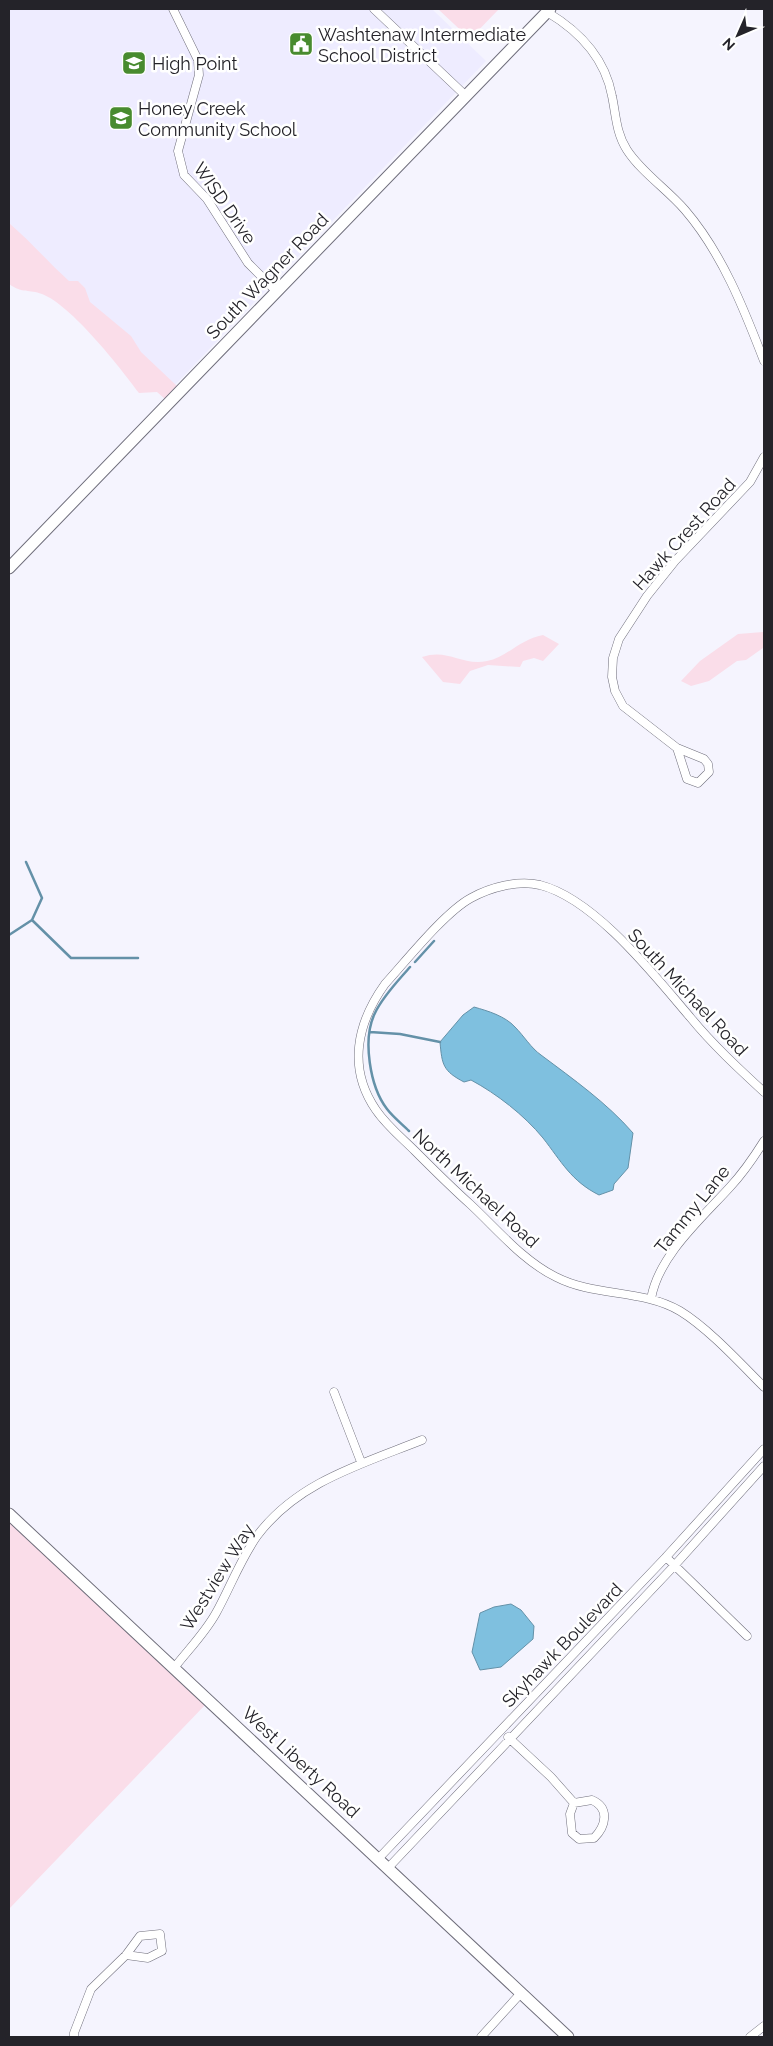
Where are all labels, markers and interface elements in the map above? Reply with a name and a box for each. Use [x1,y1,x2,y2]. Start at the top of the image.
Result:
north arrow [713,10,763,60]
place label: Washtenaw Intermediate School District [318,24,526,66]
public building icon: Washtenaw Intermediate School District [288,31,314,57]
text: N [719,35,738,54]
school or university icon: High Point [121,50,147,76]
place label: High Point [152,53,238,74]
place label: Honey Creek Community School [138,98,297,140]
school or university icon: Honey Creek Community School [108,105,134,131]
street label: WISD Drive [189,158,261,248]
street label: South Wagner Road [202,209,332,343]
street label: Hawk Crest Road [628,474,740,594]
street label: South Michael Road [624,924,752,1060]
street label: North Michael Road [409,1124,543,1252]
street label: Tammy Lane [650,1160,734,1257]
street label: Westview Way [176,1519,258,1634]
street label: Skyhawk Boulevard [497,1579,627,1711]
street label: West Liberty Road [238,1702,364,1822]

